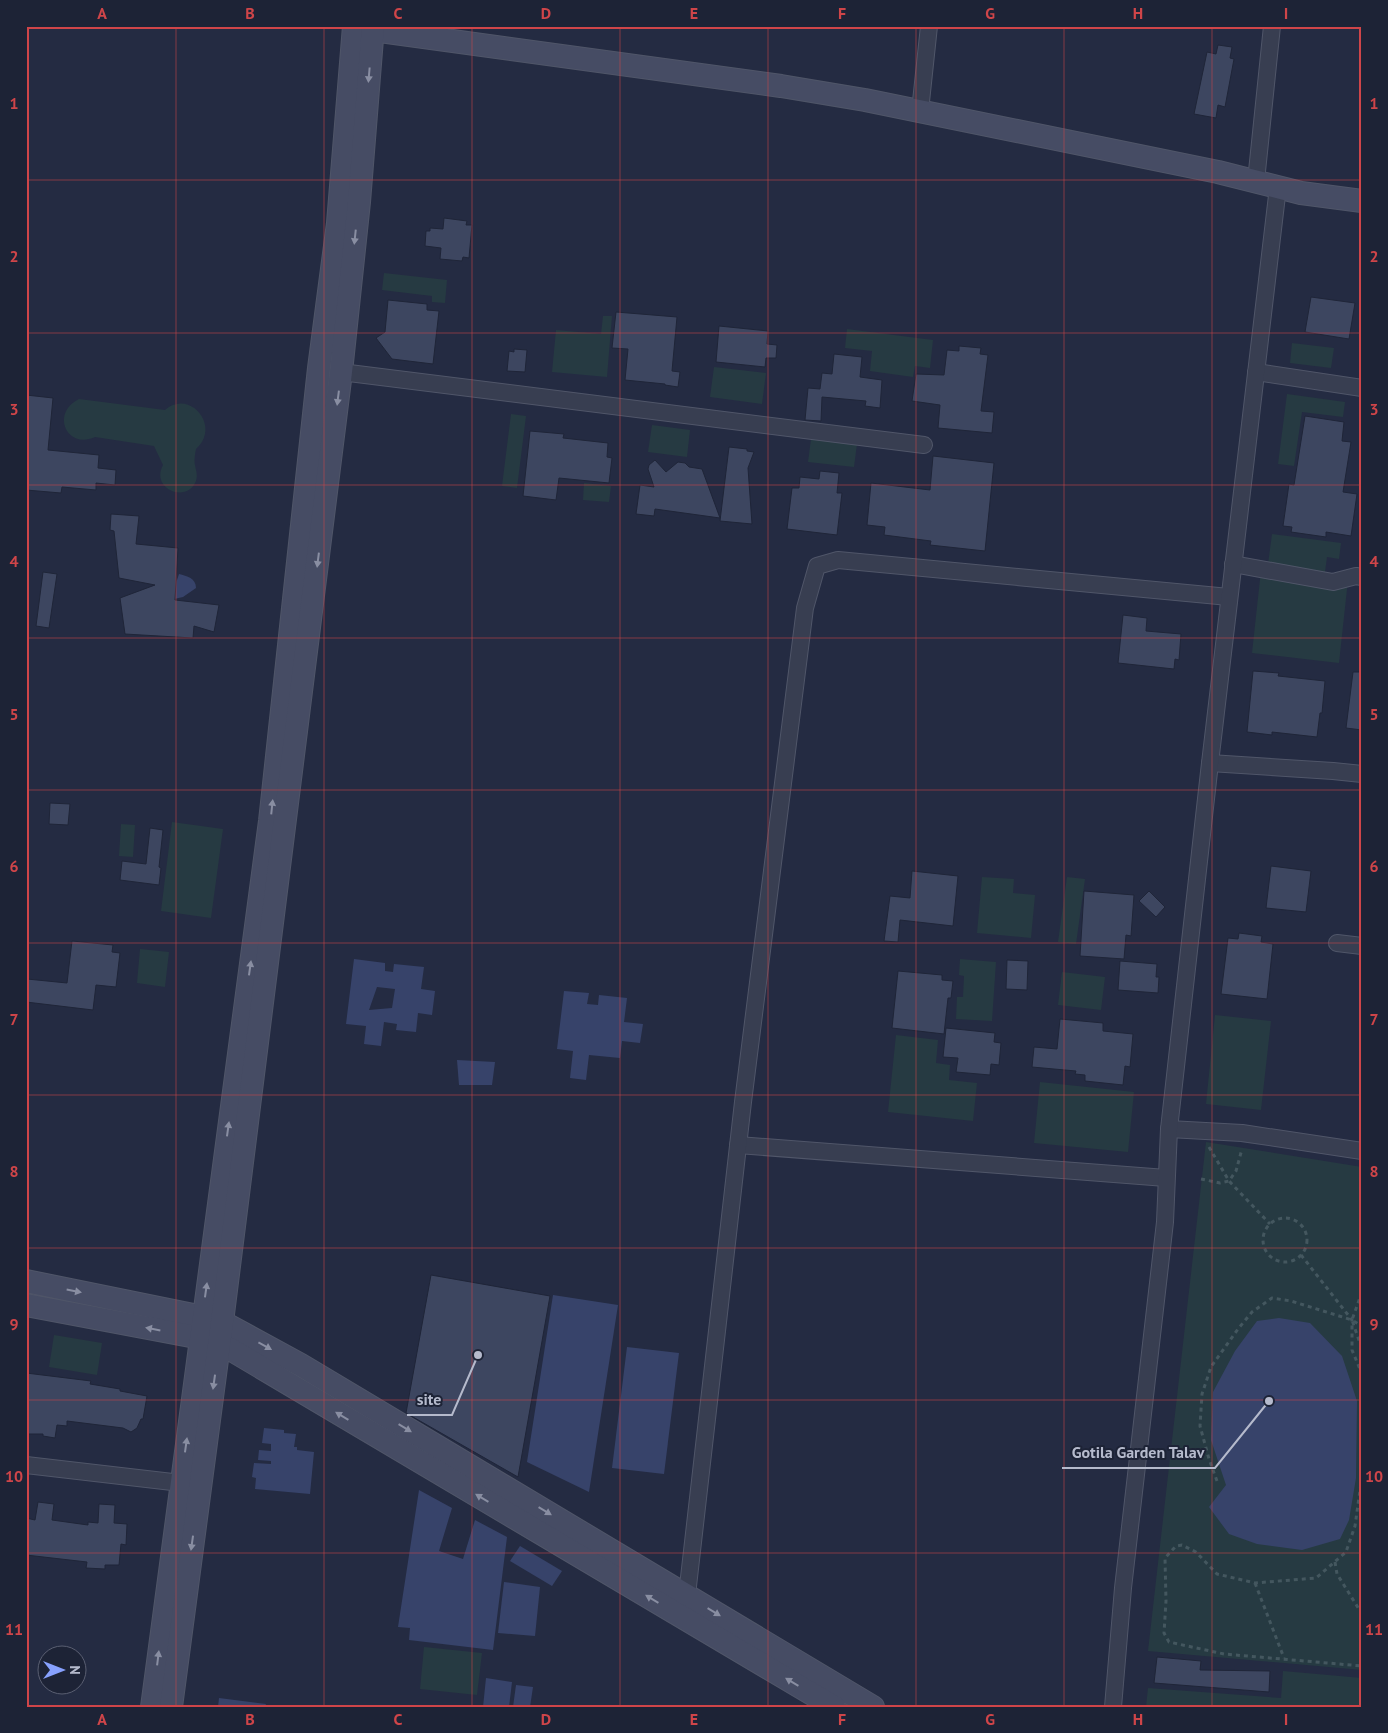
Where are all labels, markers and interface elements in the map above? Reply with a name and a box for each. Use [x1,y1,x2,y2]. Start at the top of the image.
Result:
text: A [97,3,107,23]
text: B [245,3,255,23]
text: C [394,3,403,23]
text: D [541,3,551,23]
text: E [690,3,698,23]
text: F [838,3,846,23]
text: G [985,3,995,23]
text: H [1133,3,1143,23]
text: I [1284,3,1288,23]
one-way arrow [365,67,373,83]
text: 1 [9,93,19,113]
text: 1 [1369,93,1379,113]
one-way arrow [351,229,359,245]
text: 2 [9,246,19,266]
text: 2 [1369,246,1379,266]
one-way arrow [334,391,342,407]
text: 3 [9,399,19,419]
text: 3 [1369,399,1379,419]
text: 4 [9,551,19,571]
text: 4 [1369,551,1379,571]
one-way arrow [314,552,322,568]
text: 5 [9,704,19,724]
text: 5 [1369,704,1379,724]
one-way arrow [268,798,276,814]
text: 6 [9,856,19,876]
text: 6 [1369,856,1379,876]
one-way arrow [246,959,254,975]
text: 7 [9,1009,19,1029]
text: 7 [1369,1009,1379,1029]
one-way arrow [225,1120,233,1136]
text: 8 [9,1161,19,1181]
text: 8 [1369,1161,1379,1181]
one-way arrow [203,1281,211,1297]
one-way arrow [66,1287,82,1295]
text: 9 [9,1314,19,1334]
text: 9 [1369,1314,1379,1334]
one-way arrow [146,1325,161,1333]
one-way arrow [258,1342,272,1350]
one-way arrow [210,1375,218,1391]
callout: site [407,1384,452,1415]
text: site [417,1389,441,1409]
one-way arrow [336,1411,349,1420]
one-way arrow [399,1423,412,1432]
one-way arrow [183,1437,191,1453]
callout: Gotila Garden Talav [1062,1437,1215,1468]
text: Gotila Garden Talav [1072,1442,1205,1462]
text: 10 [5,1466,23,1486]
text: 10 [1365,1466,1383,1486]
one-way arrow [476,1494,489,1503]
one-way arrow [538,1506,551,1515]
one-way arrow [188,1536,196,1552]
one-way arrow [646,1594,659,1603]
one-way arrow [708,1607,721,1616]
text: 11 [5,1619,23,1639]
text: 11 [1365,1619,1383,1639]
north arrow [38,1646,88,1696]
one-way arrow [154,1650,162,1666]
text: N [66,1665,84,1675]
one-way arrow [786,1677,799,1686]
text: A [97,1709,107,1729]
text: B [245,1709,255,1729]
text: C [394,1709,403,1729]
text: D [541,1709,551,1729]
text: E [690,1709,698,1729]
text: F [838,1709,846,1729]
text: G [985,1709,995,1729]
text: H [1133,1709,1143,1729]
text: I [1284,1709,1288,1729]

